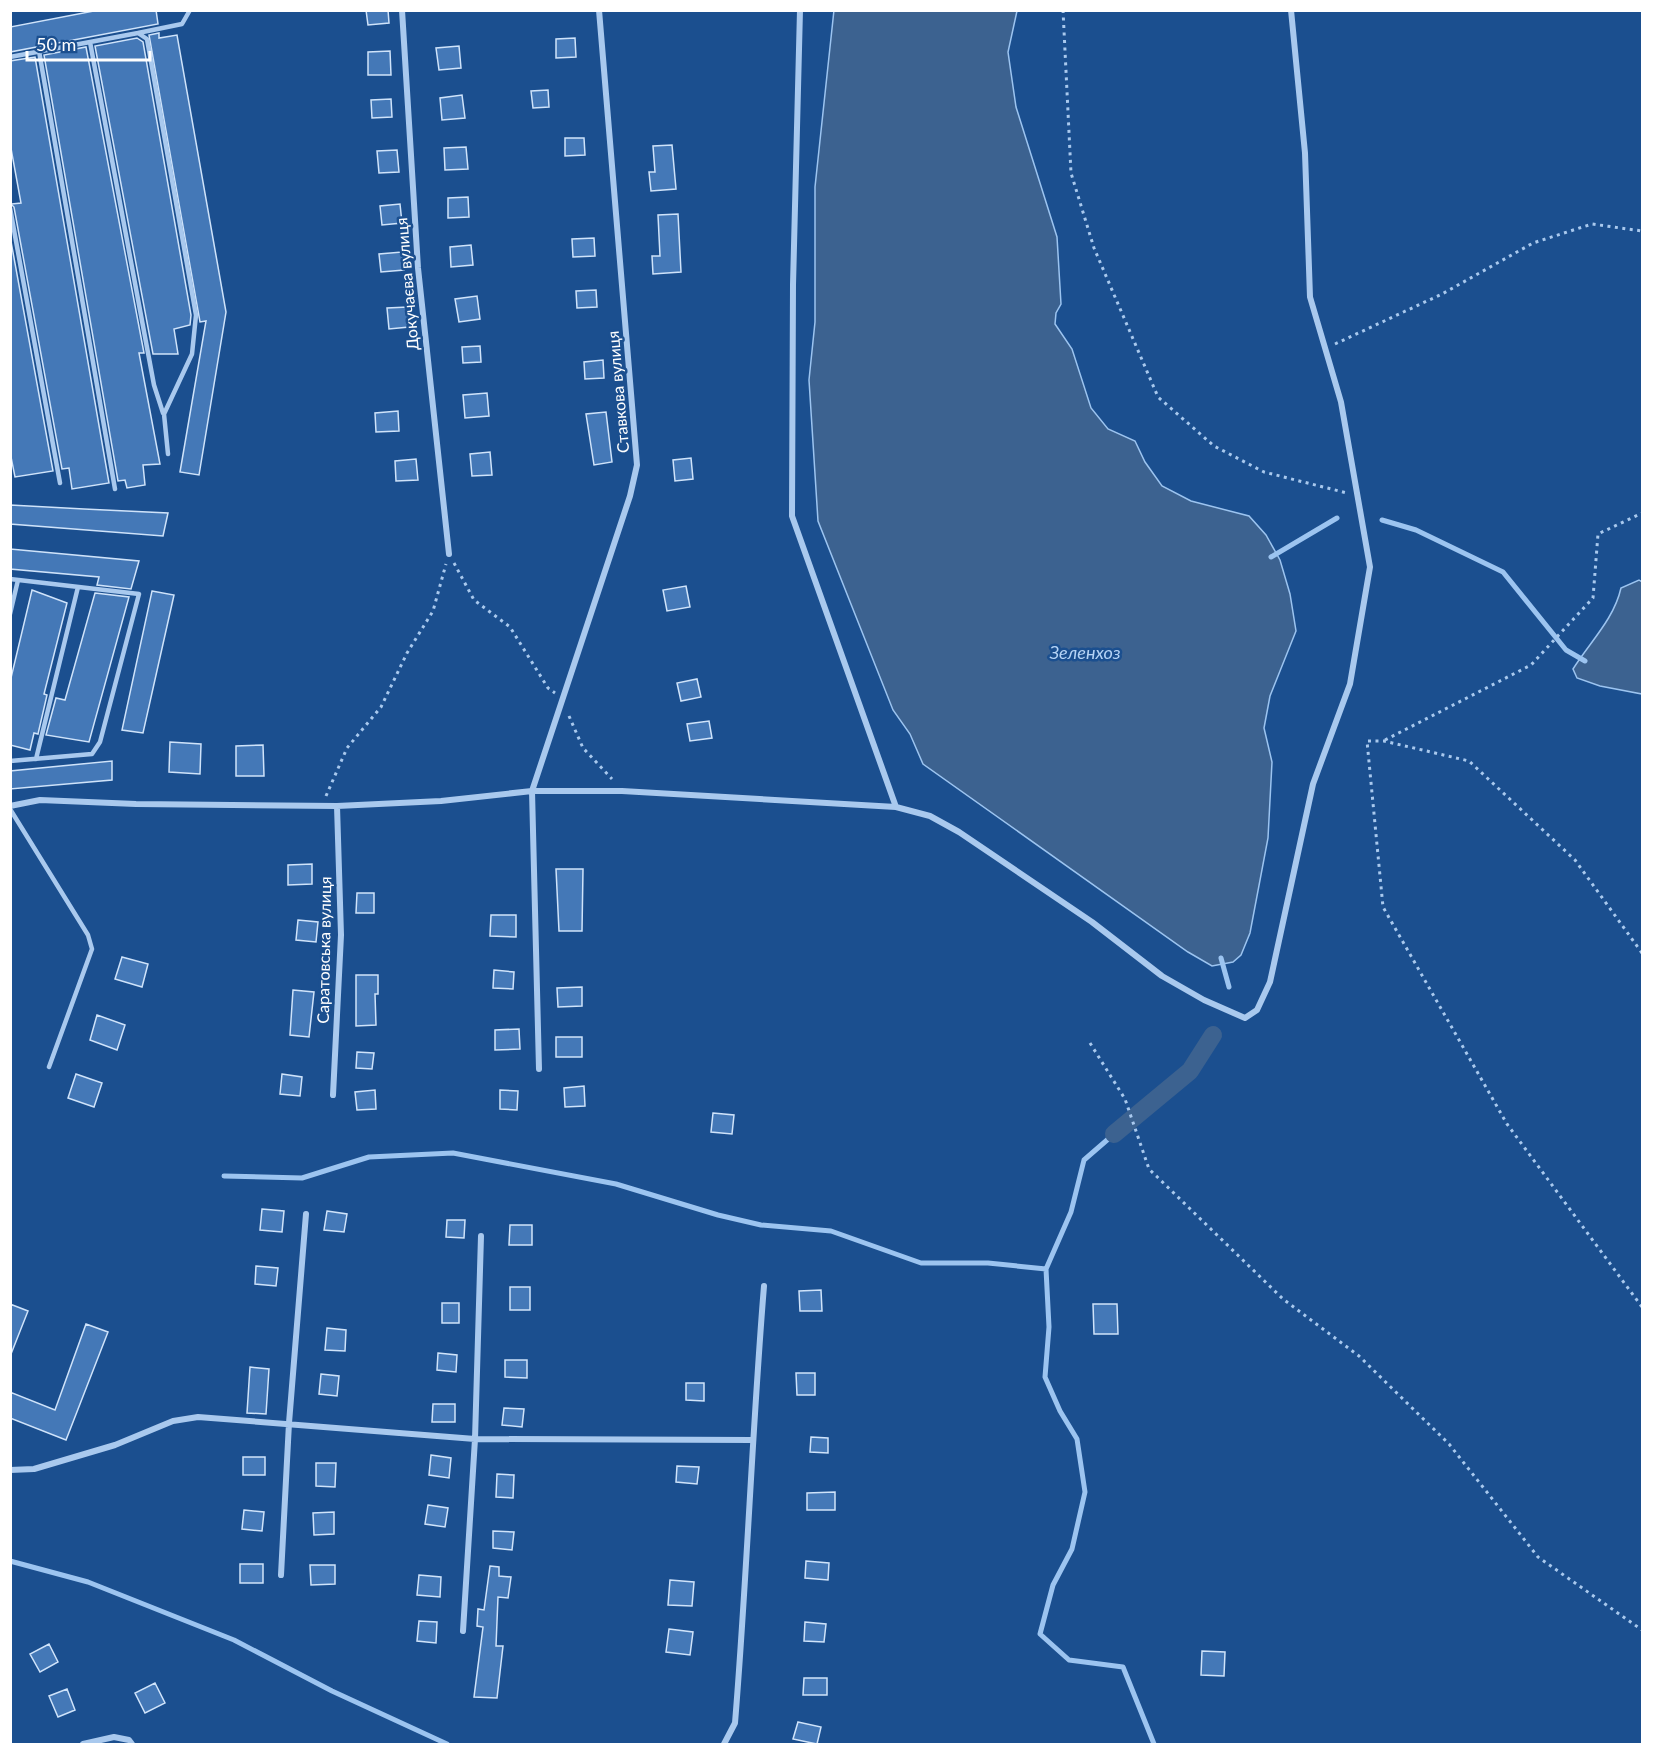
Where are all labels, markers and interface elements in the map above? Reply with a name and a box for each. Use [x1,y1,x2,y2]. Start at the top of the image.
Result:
scale bar [27,24,150,62]
text: 50 m [36,33,76,55]
street label: Докучаєва вулиця [391,217,422,351]
street label: Ставкова вулиця [603,330,632,454]
water label: Зеленхоз [1049,641,1121,663]
street label: Саратовська вулиця [313,876,334,1024]

